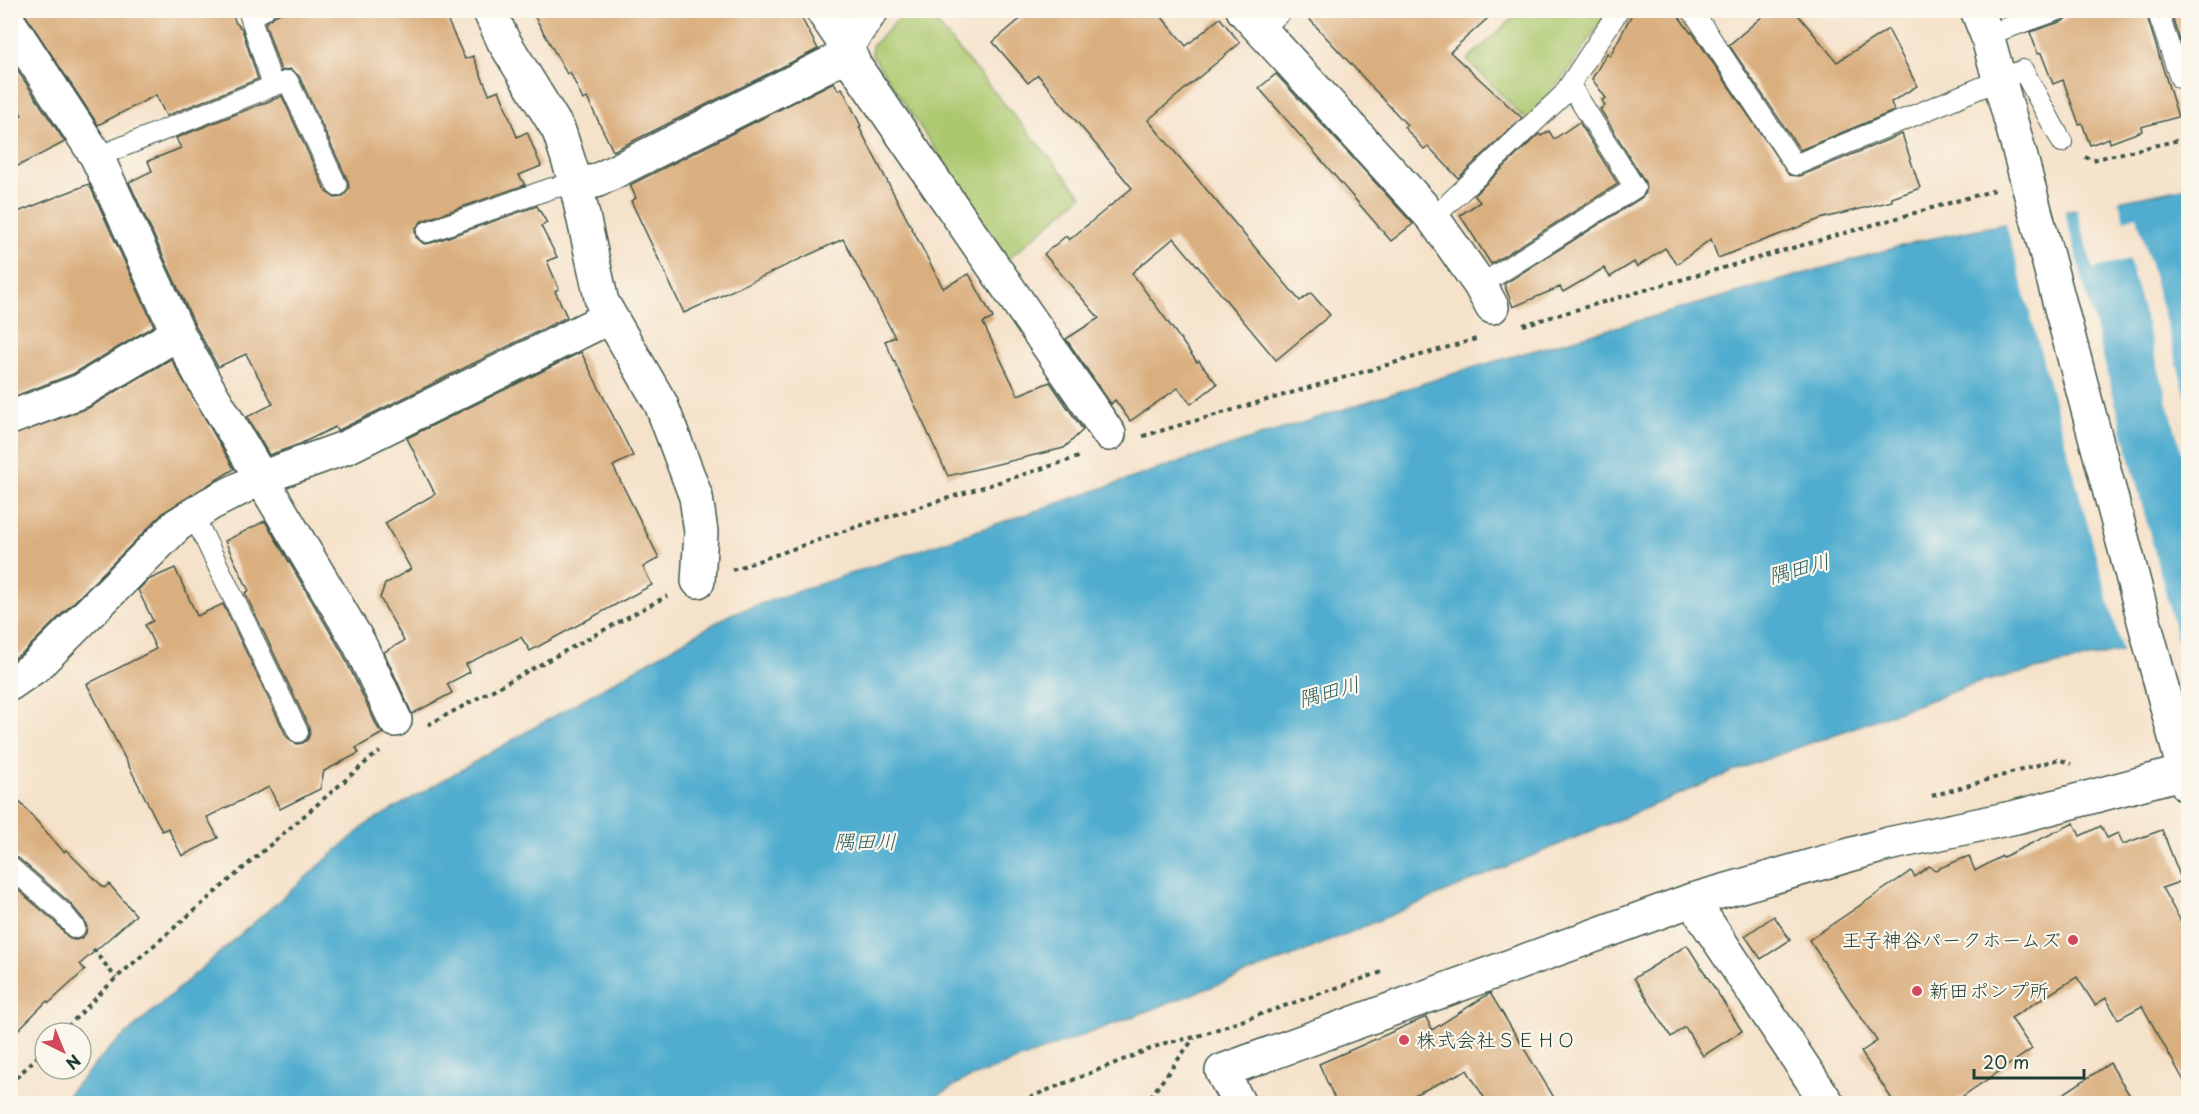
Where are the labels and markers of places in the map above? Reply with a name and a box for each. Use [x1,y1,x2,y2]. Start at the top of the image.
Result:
place label: 王子神谷パークホームズ [1842,924,2061,954]
marker: 王子神谷パークホームズ [2066,933,2080,947]
place label: 新田ポンプ所 [1929,975,2049,1005]
marker: 新田ポンプ所 [1910,984,1924,998]
place label: 株式会社ＳＥＨＯ [1416,1024,1576,1054]
marker: 株式会社ＳＥＨＯ [1397,1033,1411,1047]

